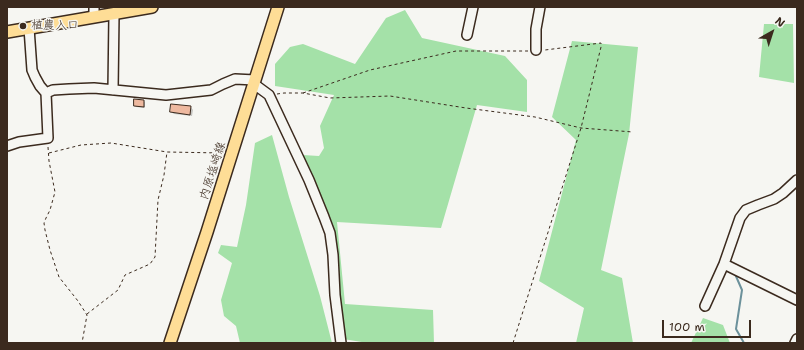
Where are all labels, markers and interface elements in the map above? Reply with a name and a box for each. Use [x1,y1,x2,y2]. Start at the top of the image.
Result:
north arrow [752,12,792,52]
text: N [772,14,788,31]
place label: 植農入口 [31,19,79,33]
marker: 植農入口 [18,21,28,31]
street label: 内原塩崎線 [197,140,229,202]
scale bar [664,312,753,338]
text: 100 m [669,319,705,335]

